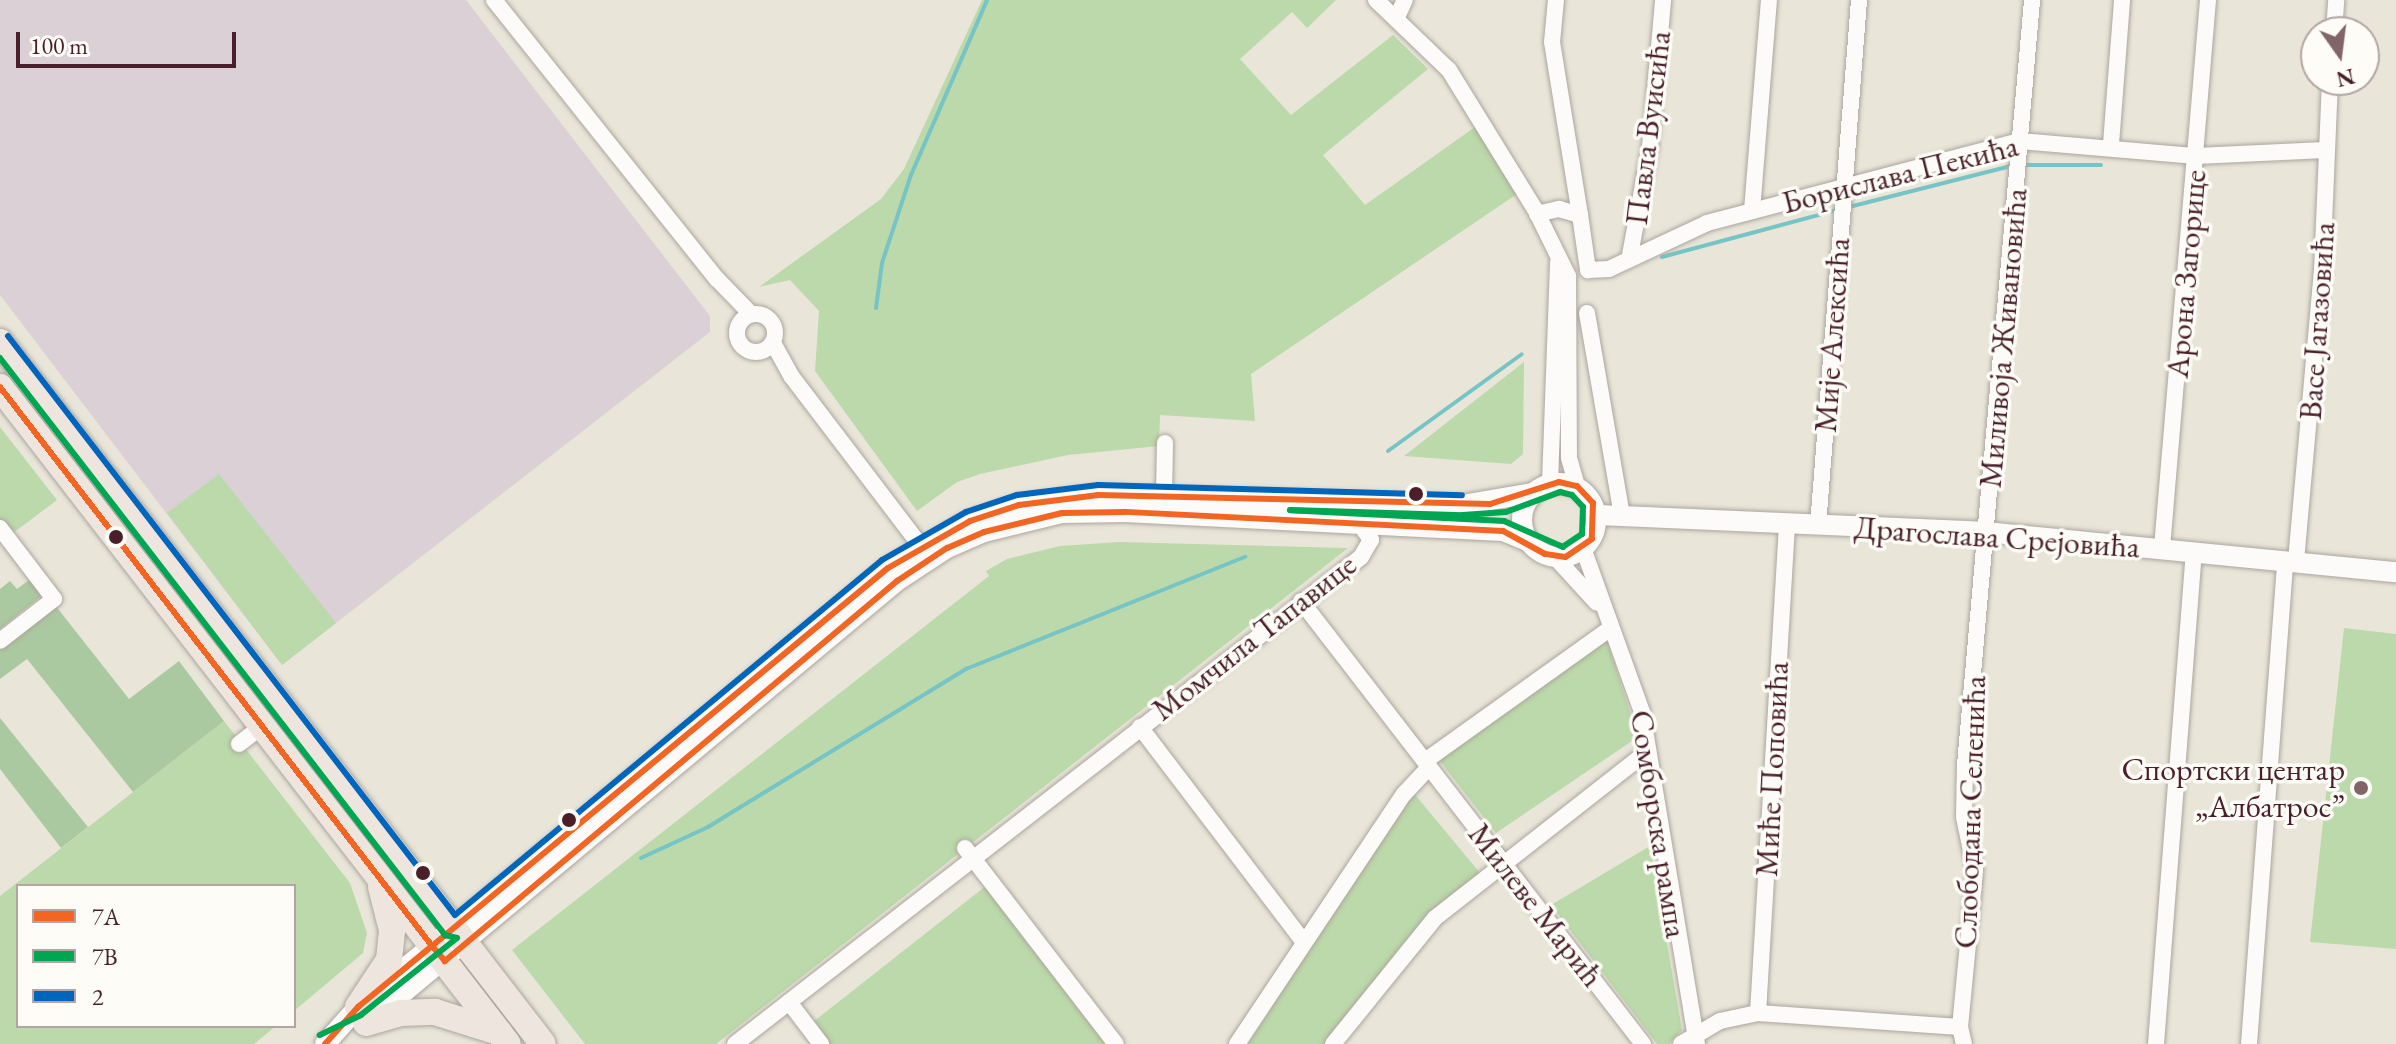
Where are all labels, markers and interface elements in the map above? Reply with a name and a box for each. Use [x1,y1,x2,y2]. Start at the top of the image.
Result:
scale bar [20,16,240,66]
north arrow [2300,16,2380,96]
street label: Павла Вуисића [1617,29,1679,227]
text: 100 m [30,30,88,61]
text: N [2333,62,2358,94]
street label: Борислава Пекића [1778,126,2022,222]
street label: Арона Загорице [2158,168,2214,380]
street label: Миливоја Живановића [1971,186,2035,490]
street label: Васе Јагазовића [2291,221,2343,421]
street label: Мије Алексића [1806,236,1858,434]
unlabelled marker [1408,486,1424,502]
street label: Драгослава Срејовића [1853,508,2141,566]
unlabelled marker [108,529,124,545]
street label: Момчила Тапавице [1144,545,1364,729]
street label: Миће Поповића [1747,660,1797,878]
street label: Слободана Селенића [1946,675,1994,949]
street label: Сомборска рампа [1622,707,1696,941]
place label: Спортски центар „Албатрос” [2121,751,2345,826]
marker: Спортски центар „Албатрос” [2352,779,2370,797]
unlabelled marker [561,812,577,828]
street label: Милеве Марић [1460,816,1612,994]
unlabelled marker [415,865,431,881]
legend [16,884,296,1028]
text: 7A [92,901,120,932]
text: 7B [92,941,118,972]
text: 2 [92,981,104,1012]

